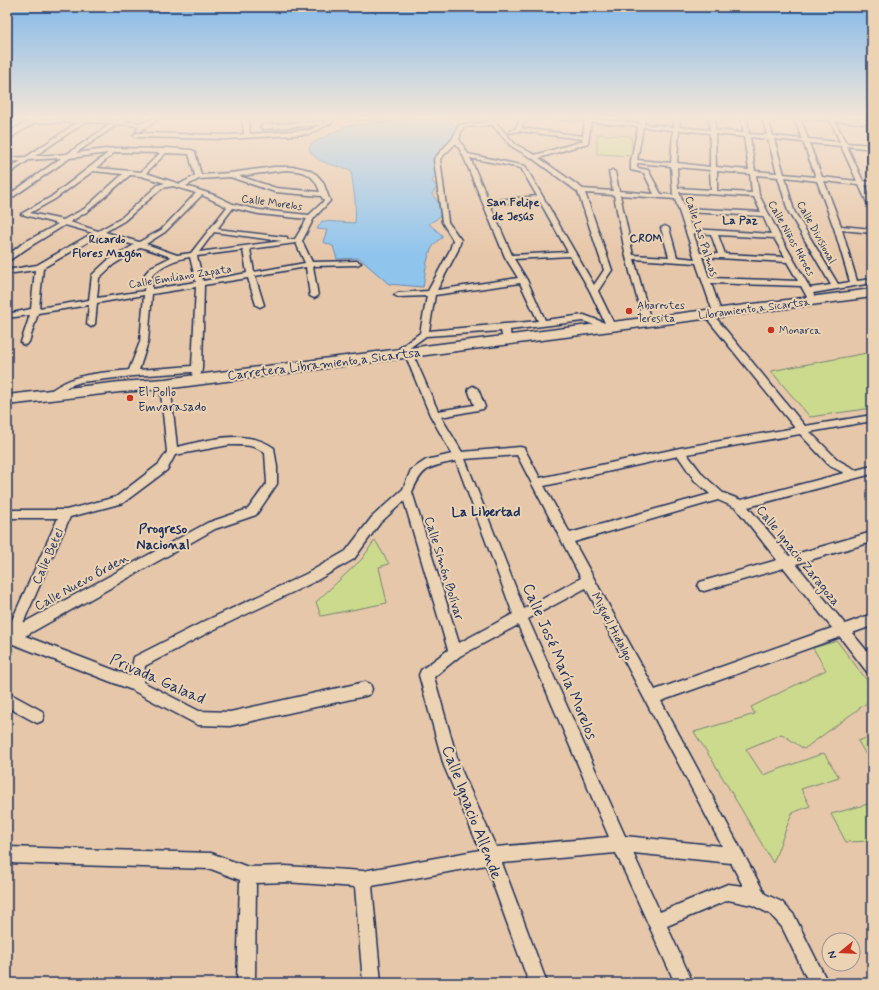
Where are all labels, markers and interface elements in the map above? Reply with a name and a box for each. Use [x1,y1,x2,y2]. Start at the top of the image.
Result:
street label: Calle Morelos [241,192,303,214]
street label: Calle Las Palmas [681,194,721,278]
district label: San Felipe de Jesús [487,195,539,225]
street label: Calle Niños Héroes [765,198,818,279]
street label: Calle Divisional [793,199,839,267]
district label: La Paz [722,213,758,229]
district label: CROM [629,231,663,247]
district label: Ricardo Flores Magón [72,232,142,263]
street label: Calle Emiliano Zapata [128,262,233,292]
street label: Libramiento a Sicartsa [698,295,811,323]
place label: Abarrotes Teresita [637,299,685,326]
marker: Abarrotes Teresita [624,306,634,316]
place label: Monarca [779,324,821,338]
marker: Monarca [766,325,776,335]
street label: Carretera Libramiento a Sicartsa [227,344,422,385]
place label: El Pollo Emvarasado [138,384,206,416]
marker: El Pollo Emvarasado [125,393,135,403]
street label: Calle Ignacio Zaragoza [751,502,844,610]
district label: La Libertad [451,503,521,521]
street label: Calle Simón Bolívar [420,514,468,623]
district label: Progreso Nacional [136,520,190,554]
street label: Calle Betel [29,526,68,587]
street label: Calle Nuevo Órden [32,549,132,615]
street label: Calle José María Morelos [517,580,602,743]
street label: Miguel Hidalgo [585,590,637,665]
street label: Privada Galaad [106,649,208,710]
street label: Calle Ignacio Allende [436,743,507,883]
north arrow [821,932,861,972]
text: N [825,949,840,960]

